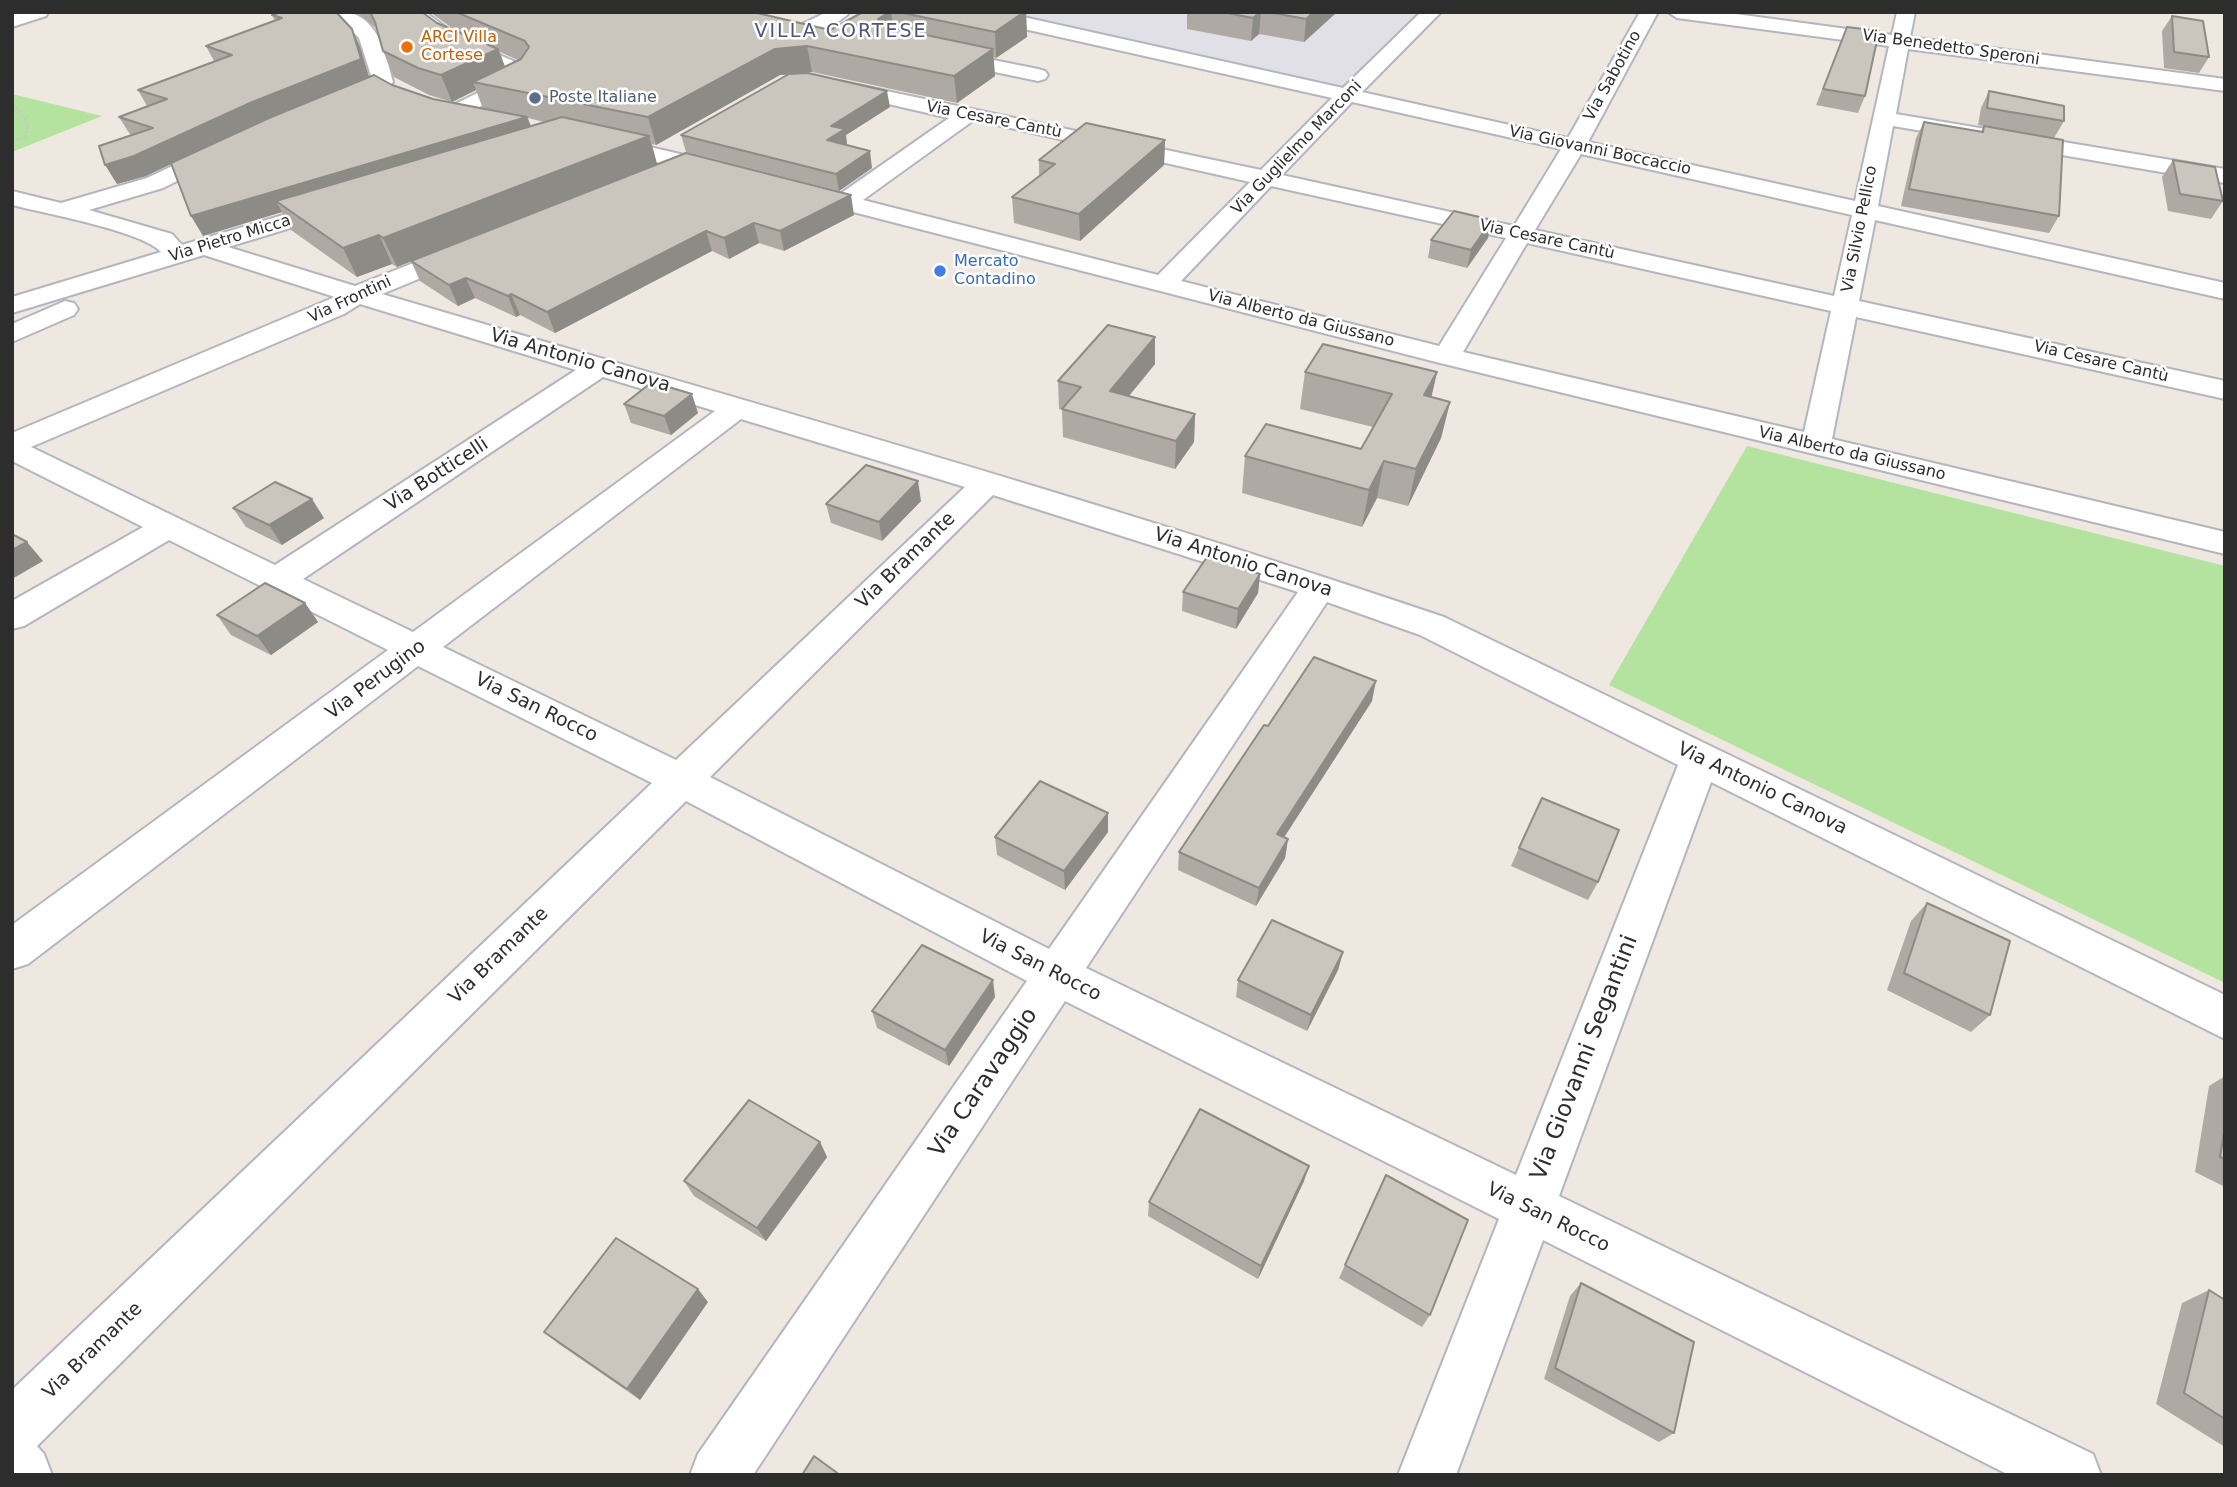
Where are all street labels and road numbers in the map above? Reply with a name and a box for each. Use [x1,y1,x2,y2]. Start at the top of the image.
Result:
street label: Via Benedetto Speroni [1861,26,2041,70]
street label: Via Sabotino [1580,27,1646,125]
street label: Via Guglielmo Marconi [1228,77,1366,219]
street label: Via Cesare Cantù [925,97,1063,143]
street label: Via Giovanni Boccaccio [1507,122,1693,180]
street label: Via Silvio Pellico [1838,164,1882,294]
street label: Via Pietro Micca [167,211,293,267]
street label: Via Cesare Cantù [1478,216,1616,264]
street label: Via Frontini [305,272,395,328]
street label: Via Alberto da Giussano [1206,287,1396,351]
street label: Via Antonio Canova [487,324,673,398]
street label: Via Cesare Cantù [2032,337,2170,387]
street label: Via Alberto da Giussano [1757,423,1947,485]
street label: Via Botticelli [381,433,493,517]
street label: Via Bramante [852,508,960,614]
street label: Via Antonio Canova [1151,523,1335,603]
street label: Via Perugino [322,635,430,725]
street label: Via San Rocco [471,668,601,748]
street label: Via Antonio Canova [1673,738,1851,840]
street label: Via Bramante [445,903,553,1009]
street label: Via San Rocco [975,925,1105,1007]
street label: Via Giovanni Segantini [1525,932,1645,1184]
street label: Via Caravaggio [924,1003,1044,1163]
street label: Via San Rocco [1483,1178,1613,1258]
street label: Via Bramante [39,1298,147,1404]

